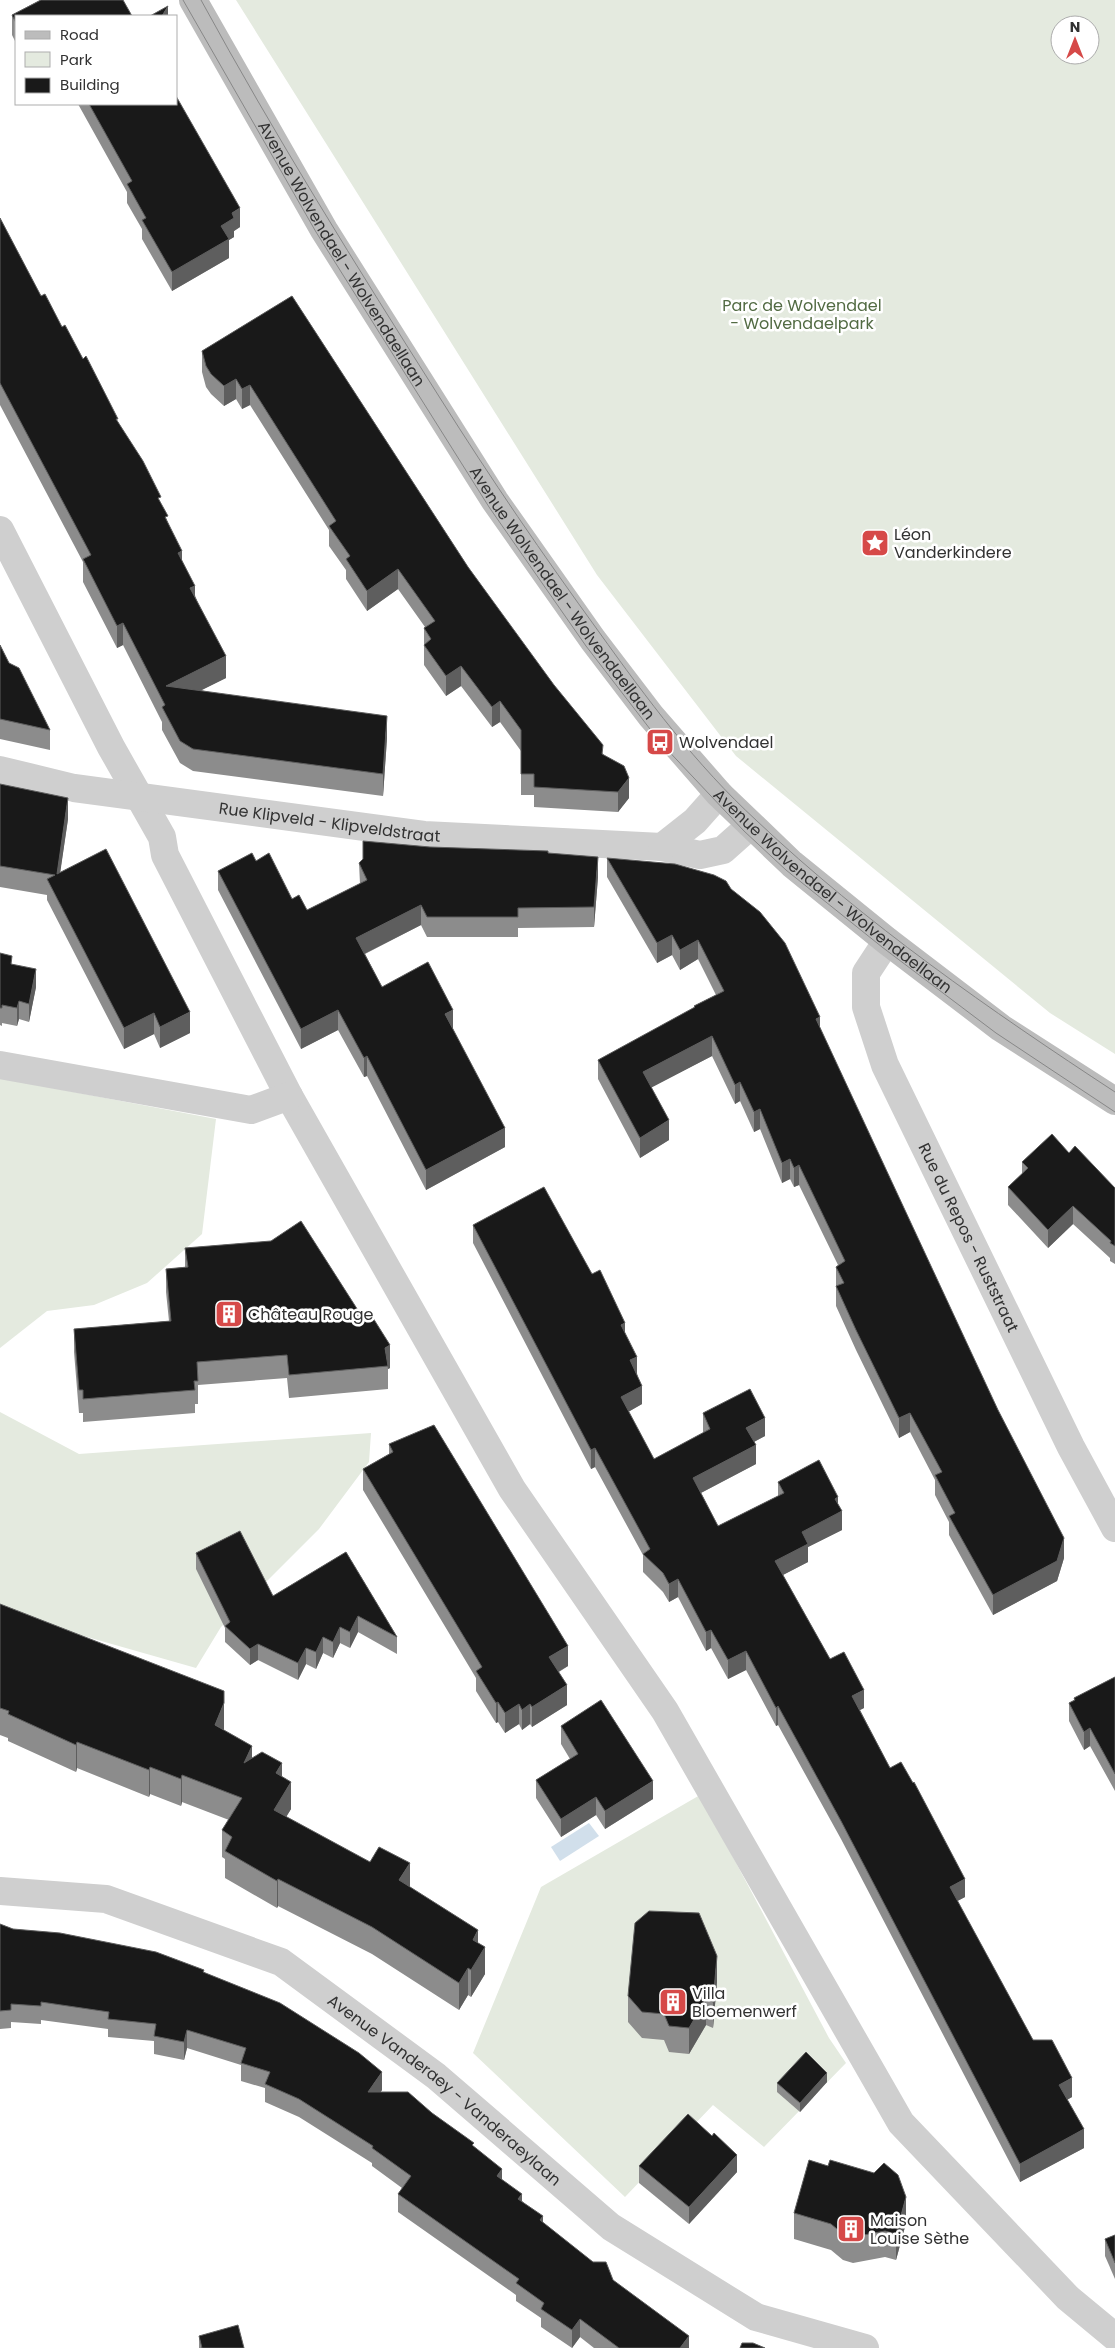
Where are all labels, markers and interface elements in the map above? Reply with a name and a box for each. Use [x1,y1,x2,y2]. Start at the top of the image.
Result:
legend [15,15,178,105]
north arrow [1050,15,1100,65]
text: N [1070,17,1080,37]
text: Road [60,24,99,45]
text: Park [60,49,92,70]
text: Building [60,74,120,95]
street label: Avenue Wolvendael - Wolvendaellaan [253,117,431,391]
park label: Parc de Wolvendael - Wolvendaelpark [722,294,882,335]
street label: Avenue Wolvendael - Wolvendaellaan [464,462,661,724]
place label: Léon Vanderkindere [894,523,1012,564]
place icon: Léon Vanderkindere [860,528,890,558]
bus stop icon: Wolvendael [645,727,675,757]
place label: Wolvendael [679,731,773,754]
street label: Avenue Wolvendael - Wolvendaellaan [708,783,957,998]
street label: Rue Klipveld - Klipveldstraat [217,796,441,847]
street label: Rue du Repos - Ruststraat [913,1139,1025,1336]
building icon: Château Rouge [214,1299,244,1329]
place label: Château Rouge [248,1303,374,1326]
place label: Villa Bloemenwerf [692,1982,797,2023]
building icon: Villa Bloemenwerf [658,1987,688,2017]
street label: Avenue Vanderaey - Vanderaeylaan [323,1989,567,2191]
place label: Maison Louise Sèthe [870,2209,969,2250]
building icon: Maison Louise Sèthe [836,2214,866,2244]

